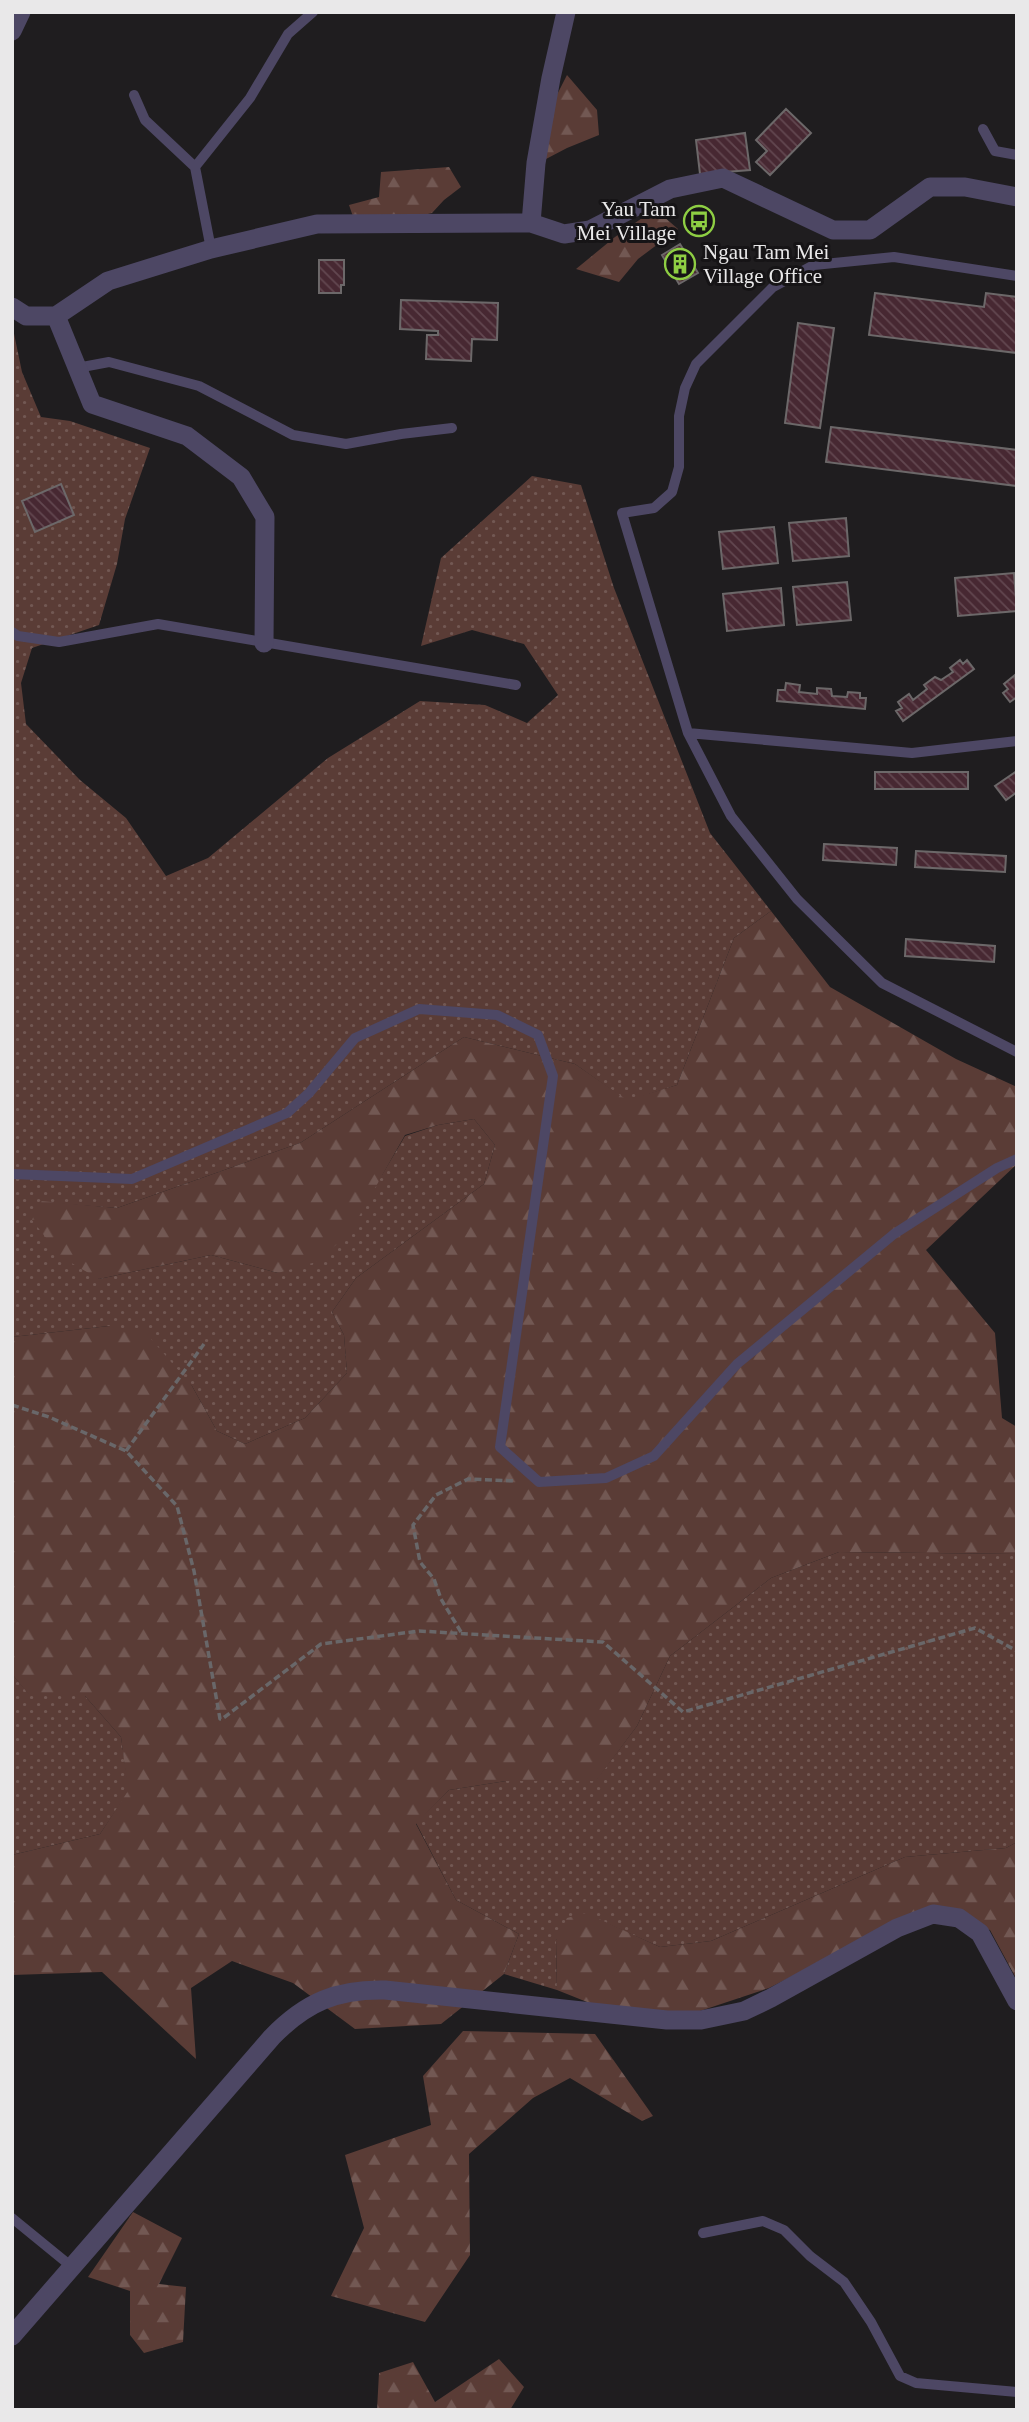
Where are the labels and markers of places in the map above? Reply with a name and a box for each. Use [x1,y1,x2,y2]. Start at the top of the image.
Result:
place label: Yau Tam Mei Village [577,197,676,245]
bus stop icon: Yau Tam Mei Village [682,204,716,238]
place label: Ngau Tam Mei Village Office [703,240,830,288]
building icon: Ngau Tam Mei Village Office [663,247,697,281]

